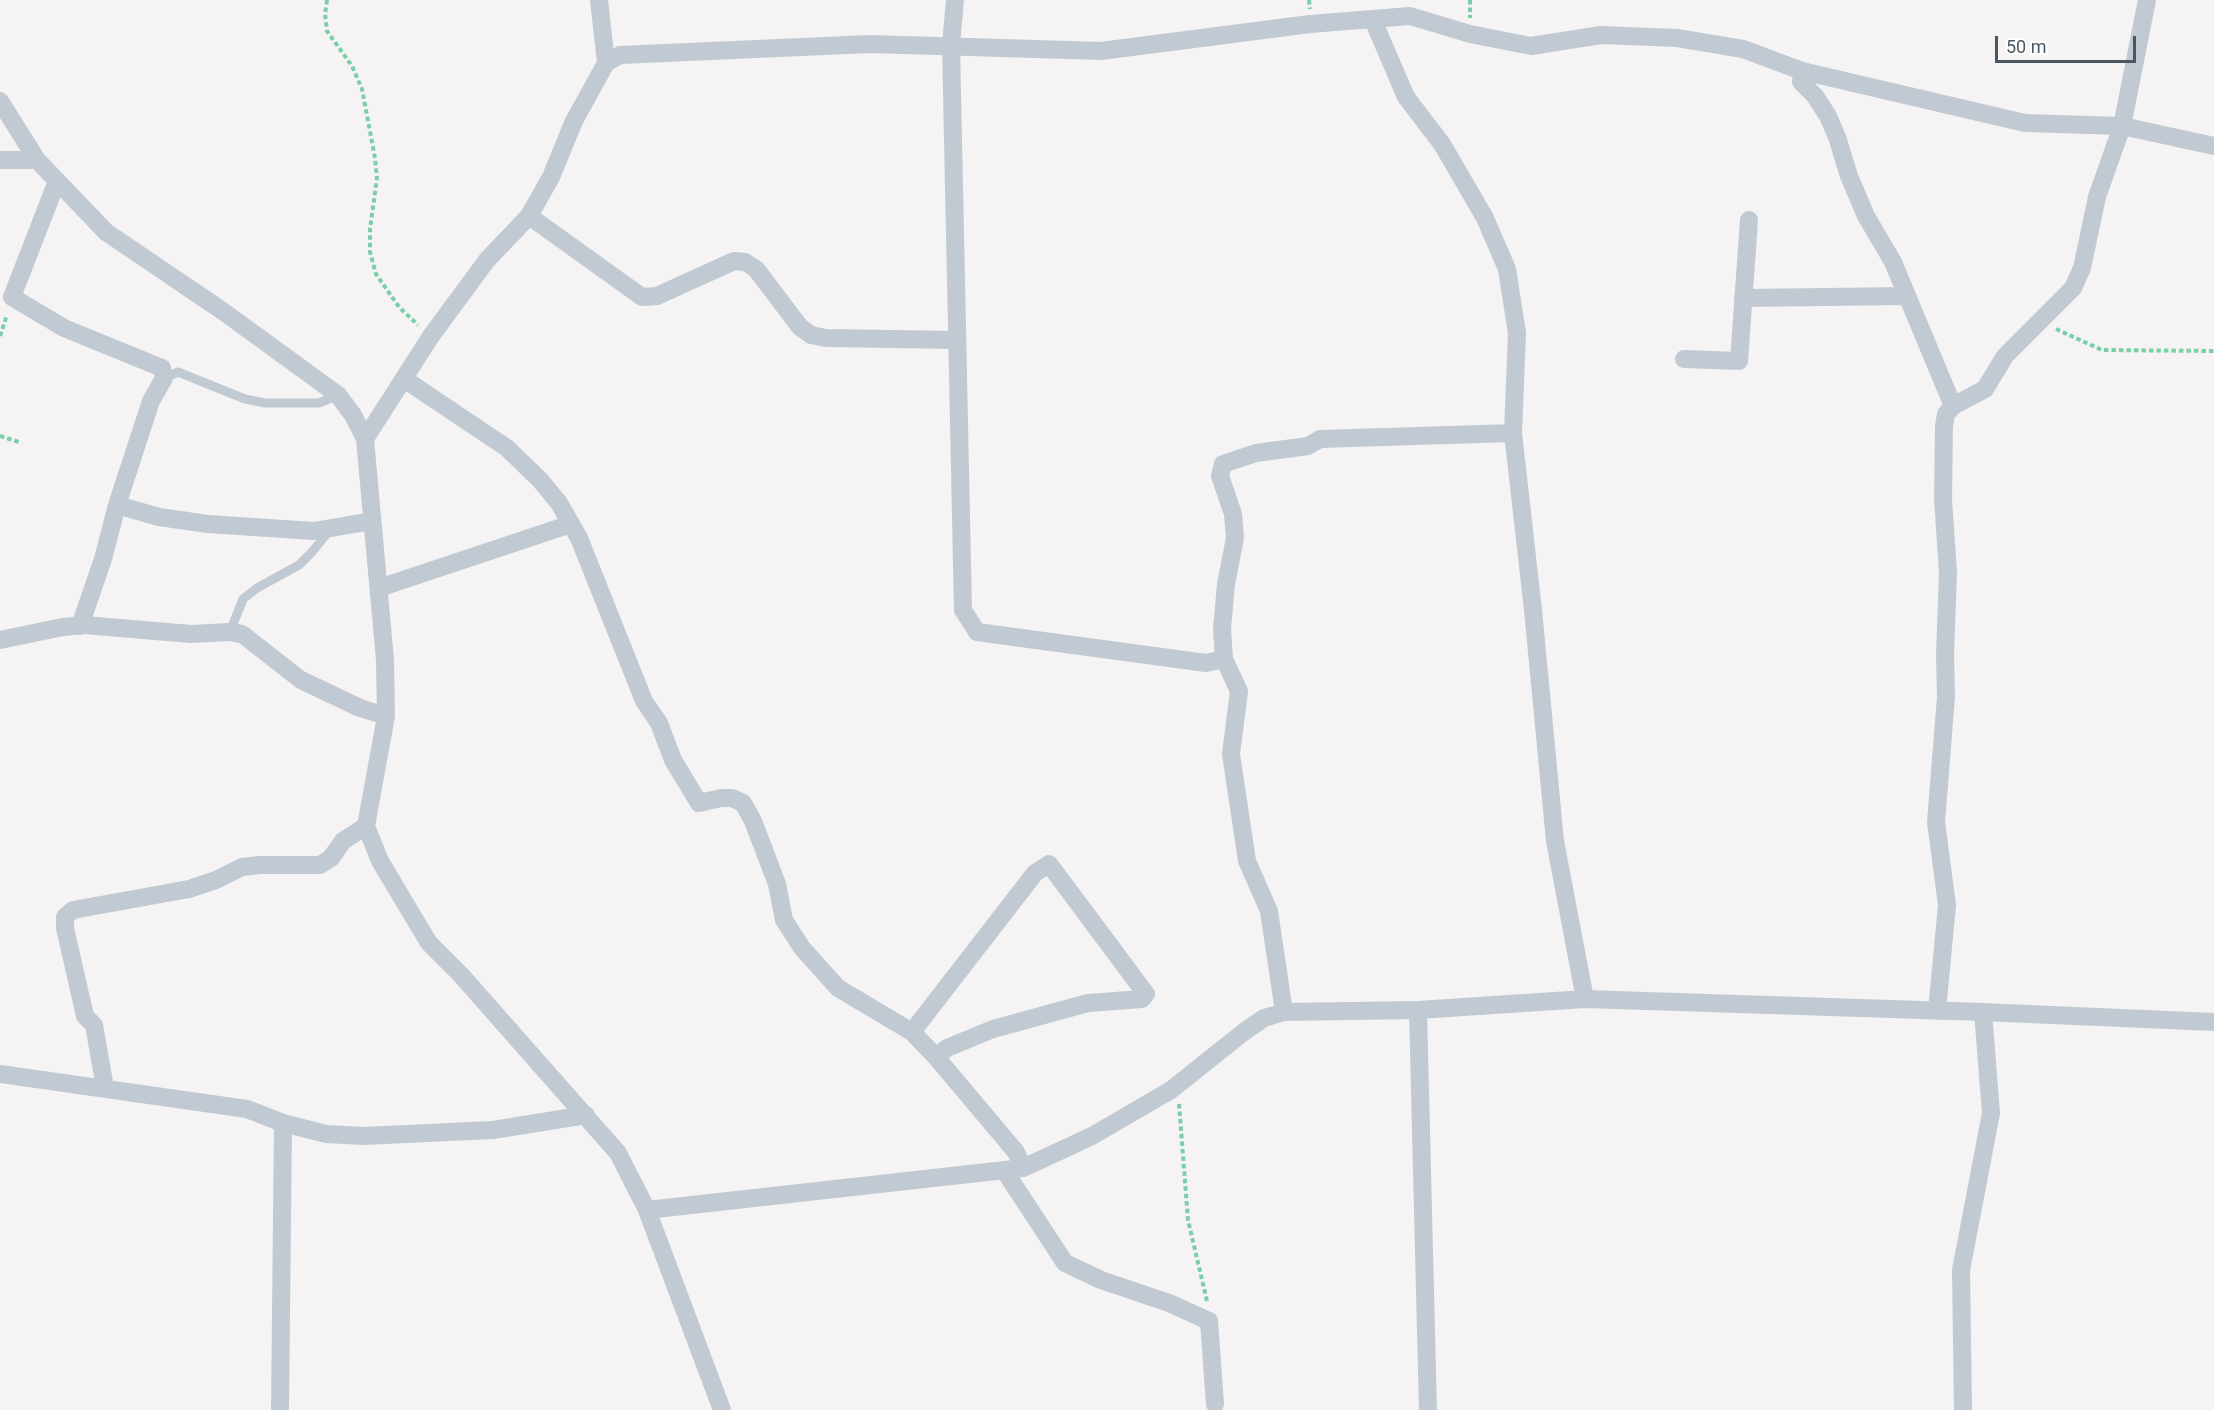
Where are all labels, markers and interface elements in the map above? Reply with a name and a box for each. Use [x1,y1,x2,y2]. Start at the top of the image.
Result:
scale bar [1998,24,2139,62]
text: 50 m [2006,36,2046,57]

